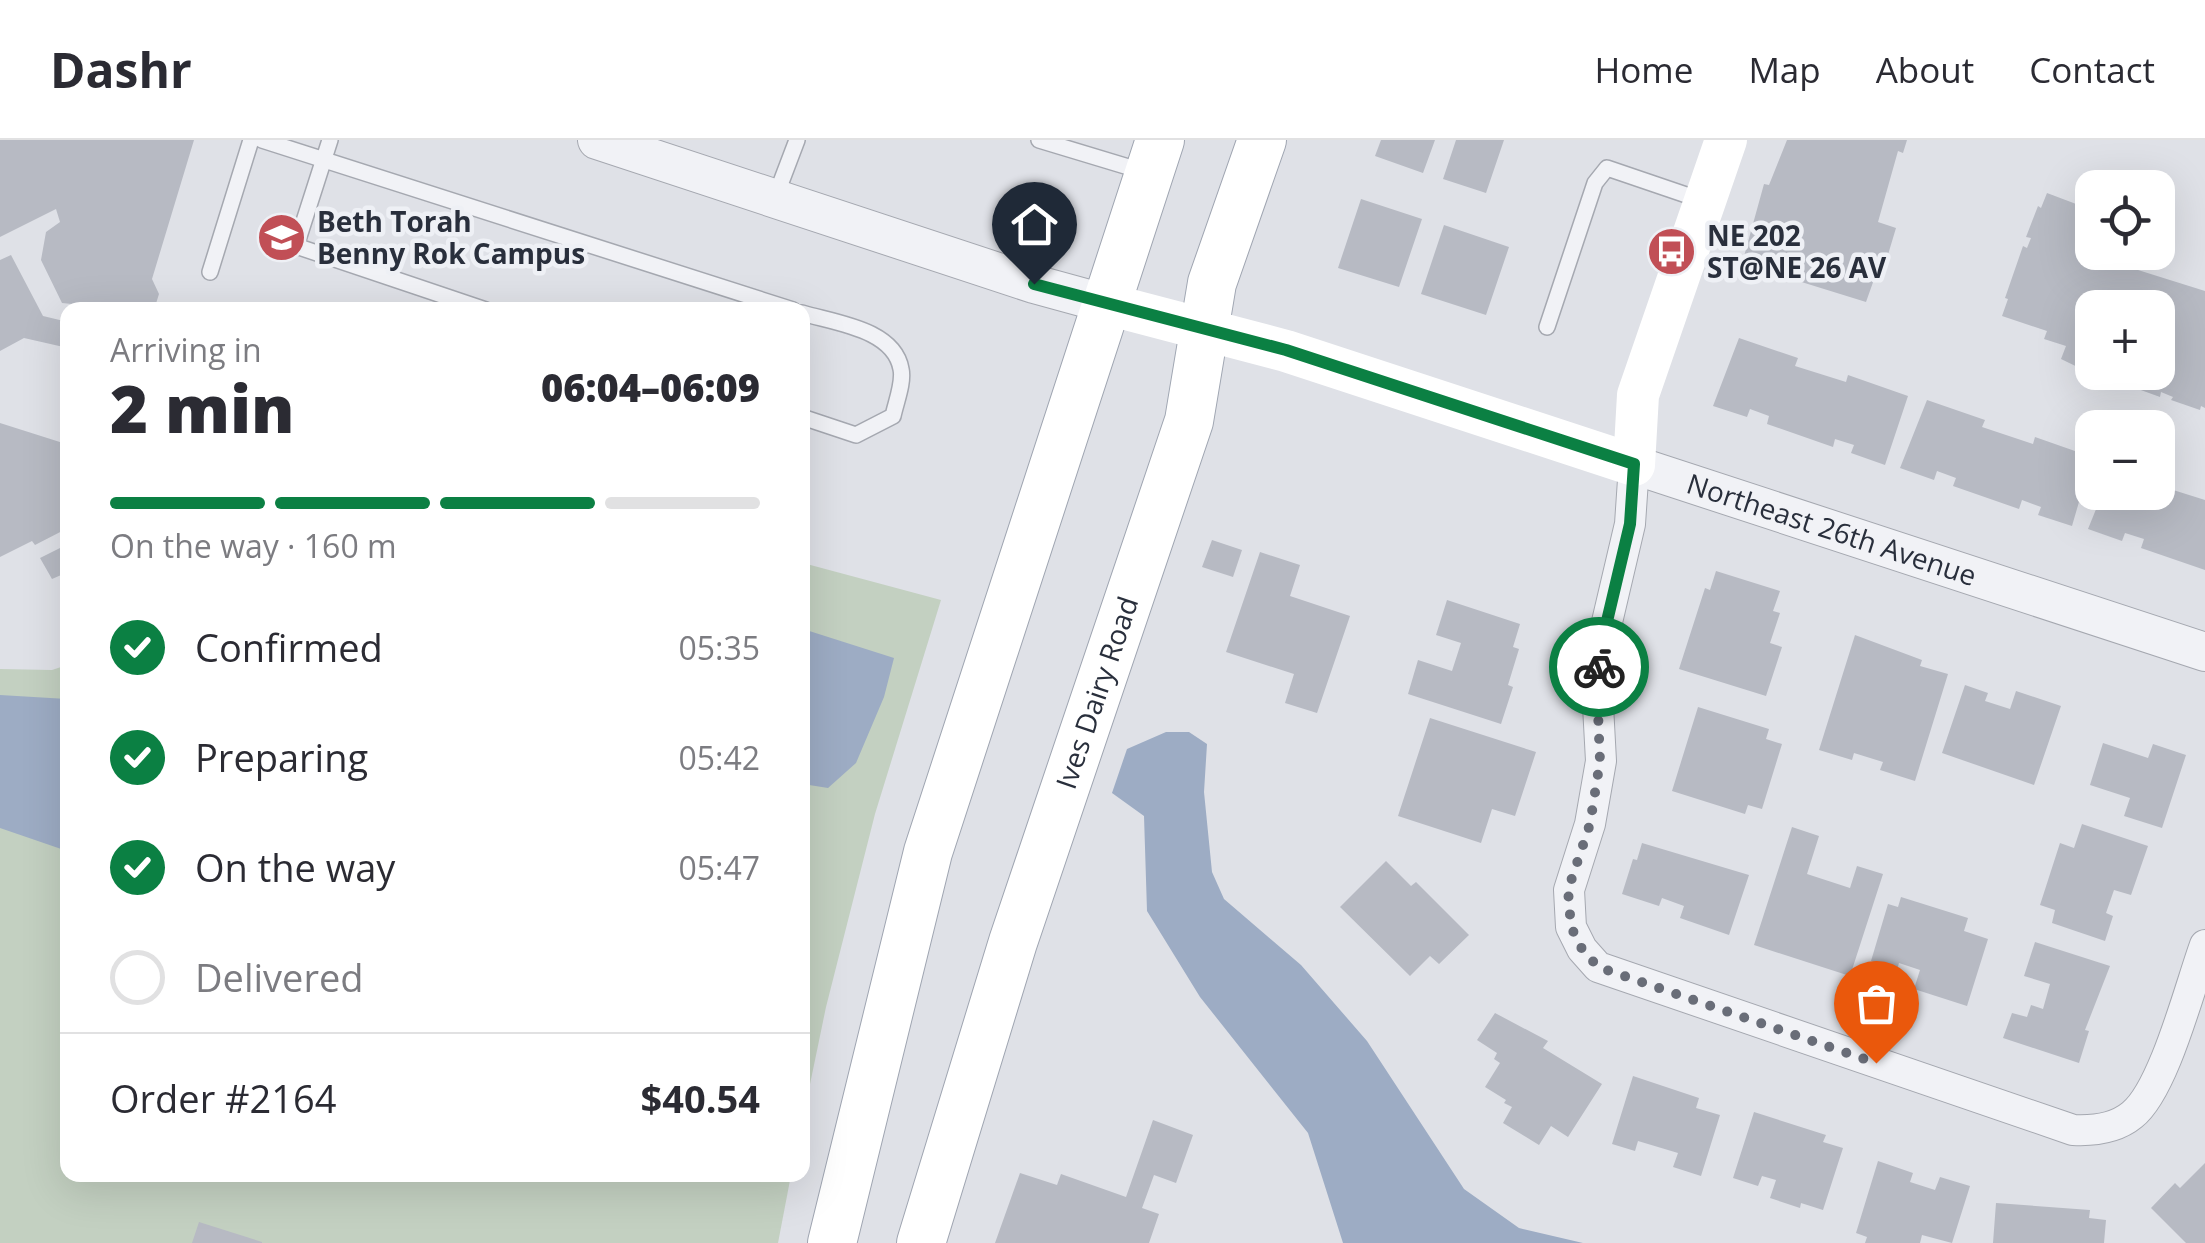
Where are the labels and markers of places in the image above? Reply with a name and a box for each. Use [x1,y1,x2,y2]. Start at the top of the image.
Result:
pin [992,182,1077,285]
place label: Beth Torah Benny Rok Campus [317,202,585,272]
school or university icon: Beth Torah Benny Rok Campus [256,212,308,264]
place label: NE 202 ST@NE 26 AV [1707,216,1887,286]
bus stop icon: NE 202 ST@NE 26 AV [1646,226,1698,278]
pin [1834,961,1919,1064]

